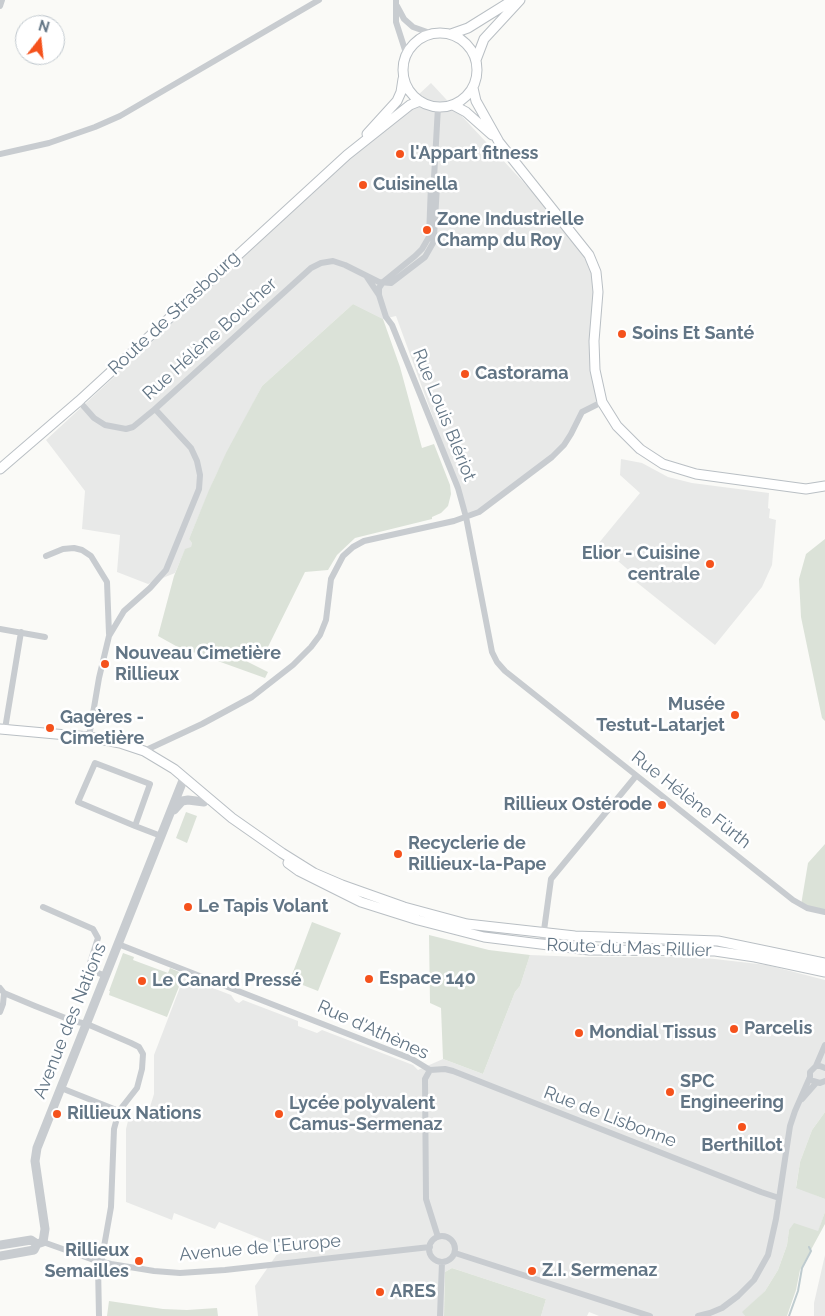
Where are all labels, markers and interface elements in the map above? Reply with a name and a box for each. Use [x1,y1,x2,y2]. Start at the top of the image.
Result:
north arrow [15,15,65,65]
text: N [37,17,51,36]
place label: l'Appart fitness [410,143,538,165]
marker: l'Appart fitness [394,148,406,160]
place label: Cuisinella [373,174,458,196]
marker: Cuisinella [357,179,369,191]
place label: Zone Industrielle Champ du Roy [437,209,584,252]
marker: Zone Industrielle Champ du Roy [421,224,433,236]
street label: Route de Strasbourg [104,247,244,379]
street label: Rue Hélène Boucher [139,273,281,405]
place label: Soins Et Santé [632,323,754,345]
marker: Soins Et Santé [616,328,628,340]
street label: Rue Louis Blériot [408,346,480,484]
place label: Castorama [475,363,569,385]
marker: Castorama [459,368,471,380]
place label: Elior - Cuisine centrale [582,543,700,586]
marker: Elior - Cuisine centrale [704,558,716,570]
place label: Nouveau Cimetière Rillieux [115,643,281,686]
marker: Nouveau Cimetière Rillieux [99,658,111,670]
place label: Musée Testut-Latarjet [596,694,725,736]
place label: Gagères - Cimetière [60,707,144,750]
marker: Musée Testut-Latarjet [729,709,741,721]
marker: Gagères - Cimetière [44,722,56,734]
street label: Rue Hélène Fürth [627,747,755,853]
place label: Rillieux Ostérode [504,794,652,816]
marker: Rillieux Ostérode [656,799,668,811]
place label: Recyclerie de Rillieux-la-Pape [408,833,546,876]
marker: Recyclerie de Rillieux-la-Pape [392,848,404,860]
place label: Le Tapis Volant [198,896,328,918]
marker: Le Tapis Volant [182,901,194,913]
street label: Route du Mas Rillier [546,934,712,962]
street label: Avenue des Nations [29,940,111,1102]
place label: Espace 140 [379,968,476,990]
place label: Le Canard Pressé [152,970,302,992]
marker: Espace 140 [363,973,375,985]
marker: Le Canard Pressé [136,975,148,987]
street label: Rue d'Athènes [314,996,432,1064]
place label: Parcelis [744,1018,812,1040]
place label: Mondial Tissus [589,1022,716,1044]
marker: Parcelis [728,1023,740,1035]
marker: Mondial Tissus [573,1027,585,1039]
place label: SPC Engineering [680,1071,784,1114]
street label: Rue de Lisbonne [541,1082,679,1152]
marker: SPC Engineering [664,1086,676,1098]
place label: Lycée polyvalent Camus-Sermenaz [289,1093,442,1136]
place label: Rillieux Nations [67,1103,201,1125]
marker: Rillieux Nations [51,1108,63,1120]
marker: Lycée polyvalent Camus-Sermenaz [273,1108,285,1120]
marker: Berthillot [736,1121,748,1133]
place label: Berthillot [701,1135,783,1157]
street label: Avenue de l'Europe [178,1230,342,1266]
place label: Rillieux Semailles [44,1240,129,1282]
marker: Rillieux Semailles [133,1255,145,1267]
place label: Z.I. Sermenaz [542,1260,657,1282]
marker: Z.I. Sermenaz [526,1265,538,1277]
place label: ARES [390,1281,436,1303]
marker: ARES [374,1286,386,1298]

